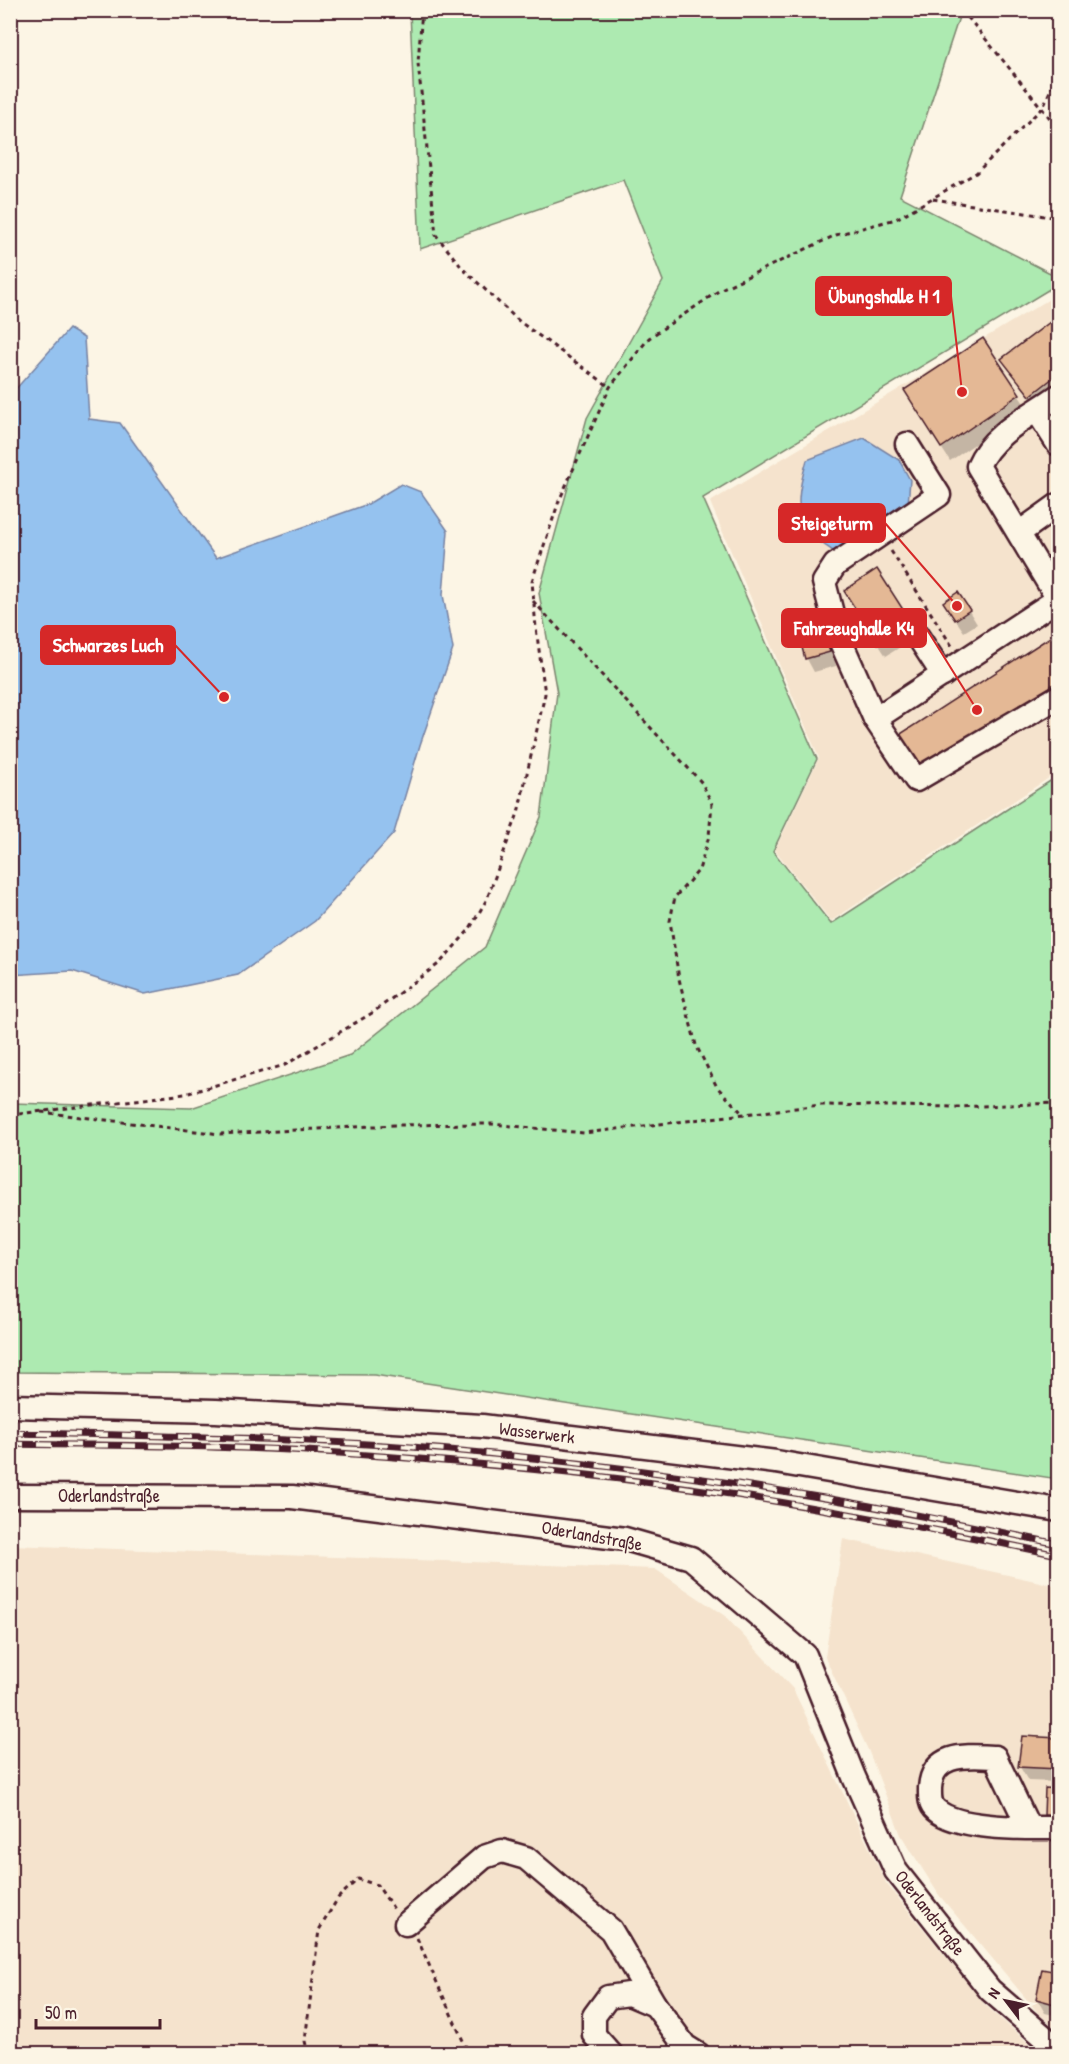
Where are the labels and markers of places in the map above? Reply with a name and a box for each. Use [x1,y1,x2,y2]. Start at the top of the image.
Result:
callout: Übungshalle H 1 [816,277,951,315]
callout: Steigeturm [779,504,885,542]
callout: Fahrzeughalle K4 [782,609,926,647]
callout: Schwarzes Luch [41,626,175,664]

